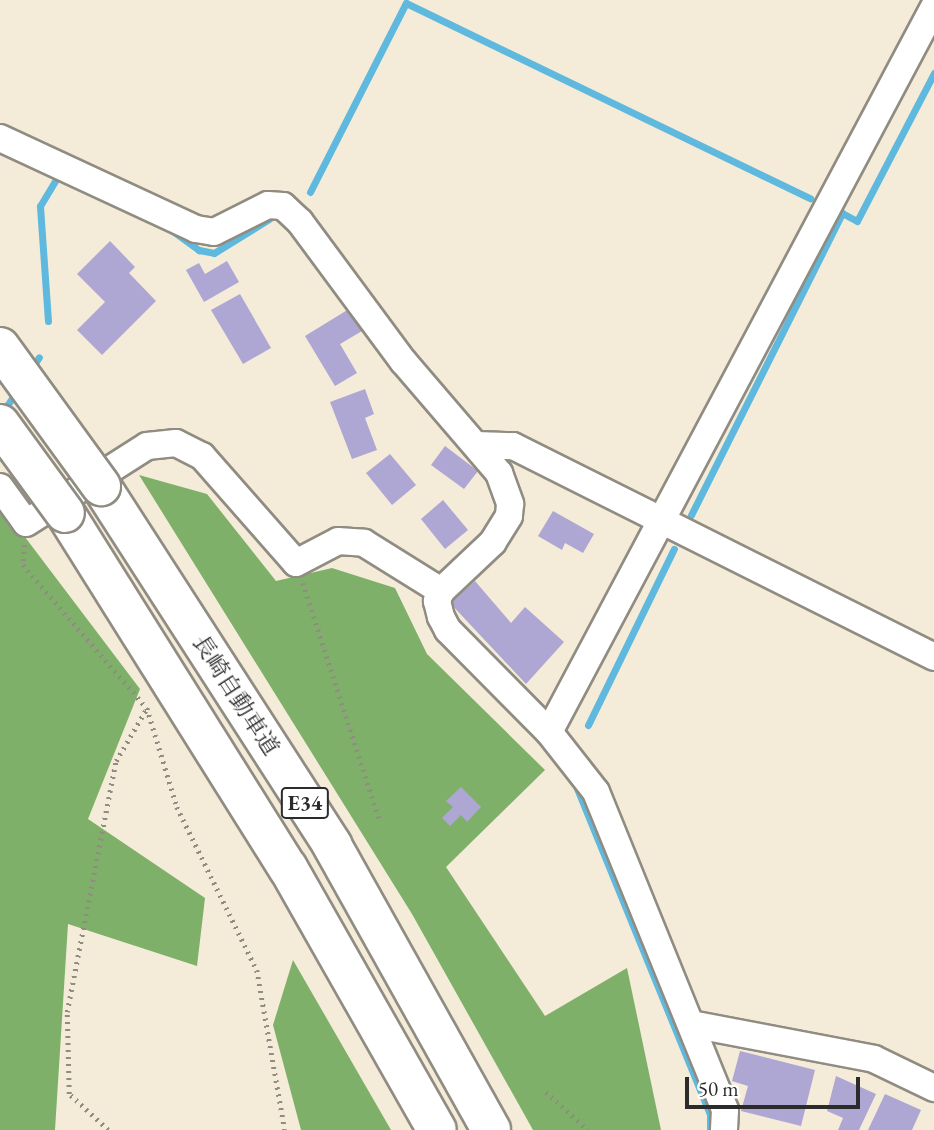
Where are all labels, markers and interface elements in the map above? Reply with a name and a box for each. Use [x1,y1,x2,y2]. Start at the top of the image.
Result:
street label: 長崎自動車道 [187,630,285,760]
road number: E34 [280,786,330,820]
scale bar [689,1064,864,1108]
text: 50 m [698,1075,739,1102]

